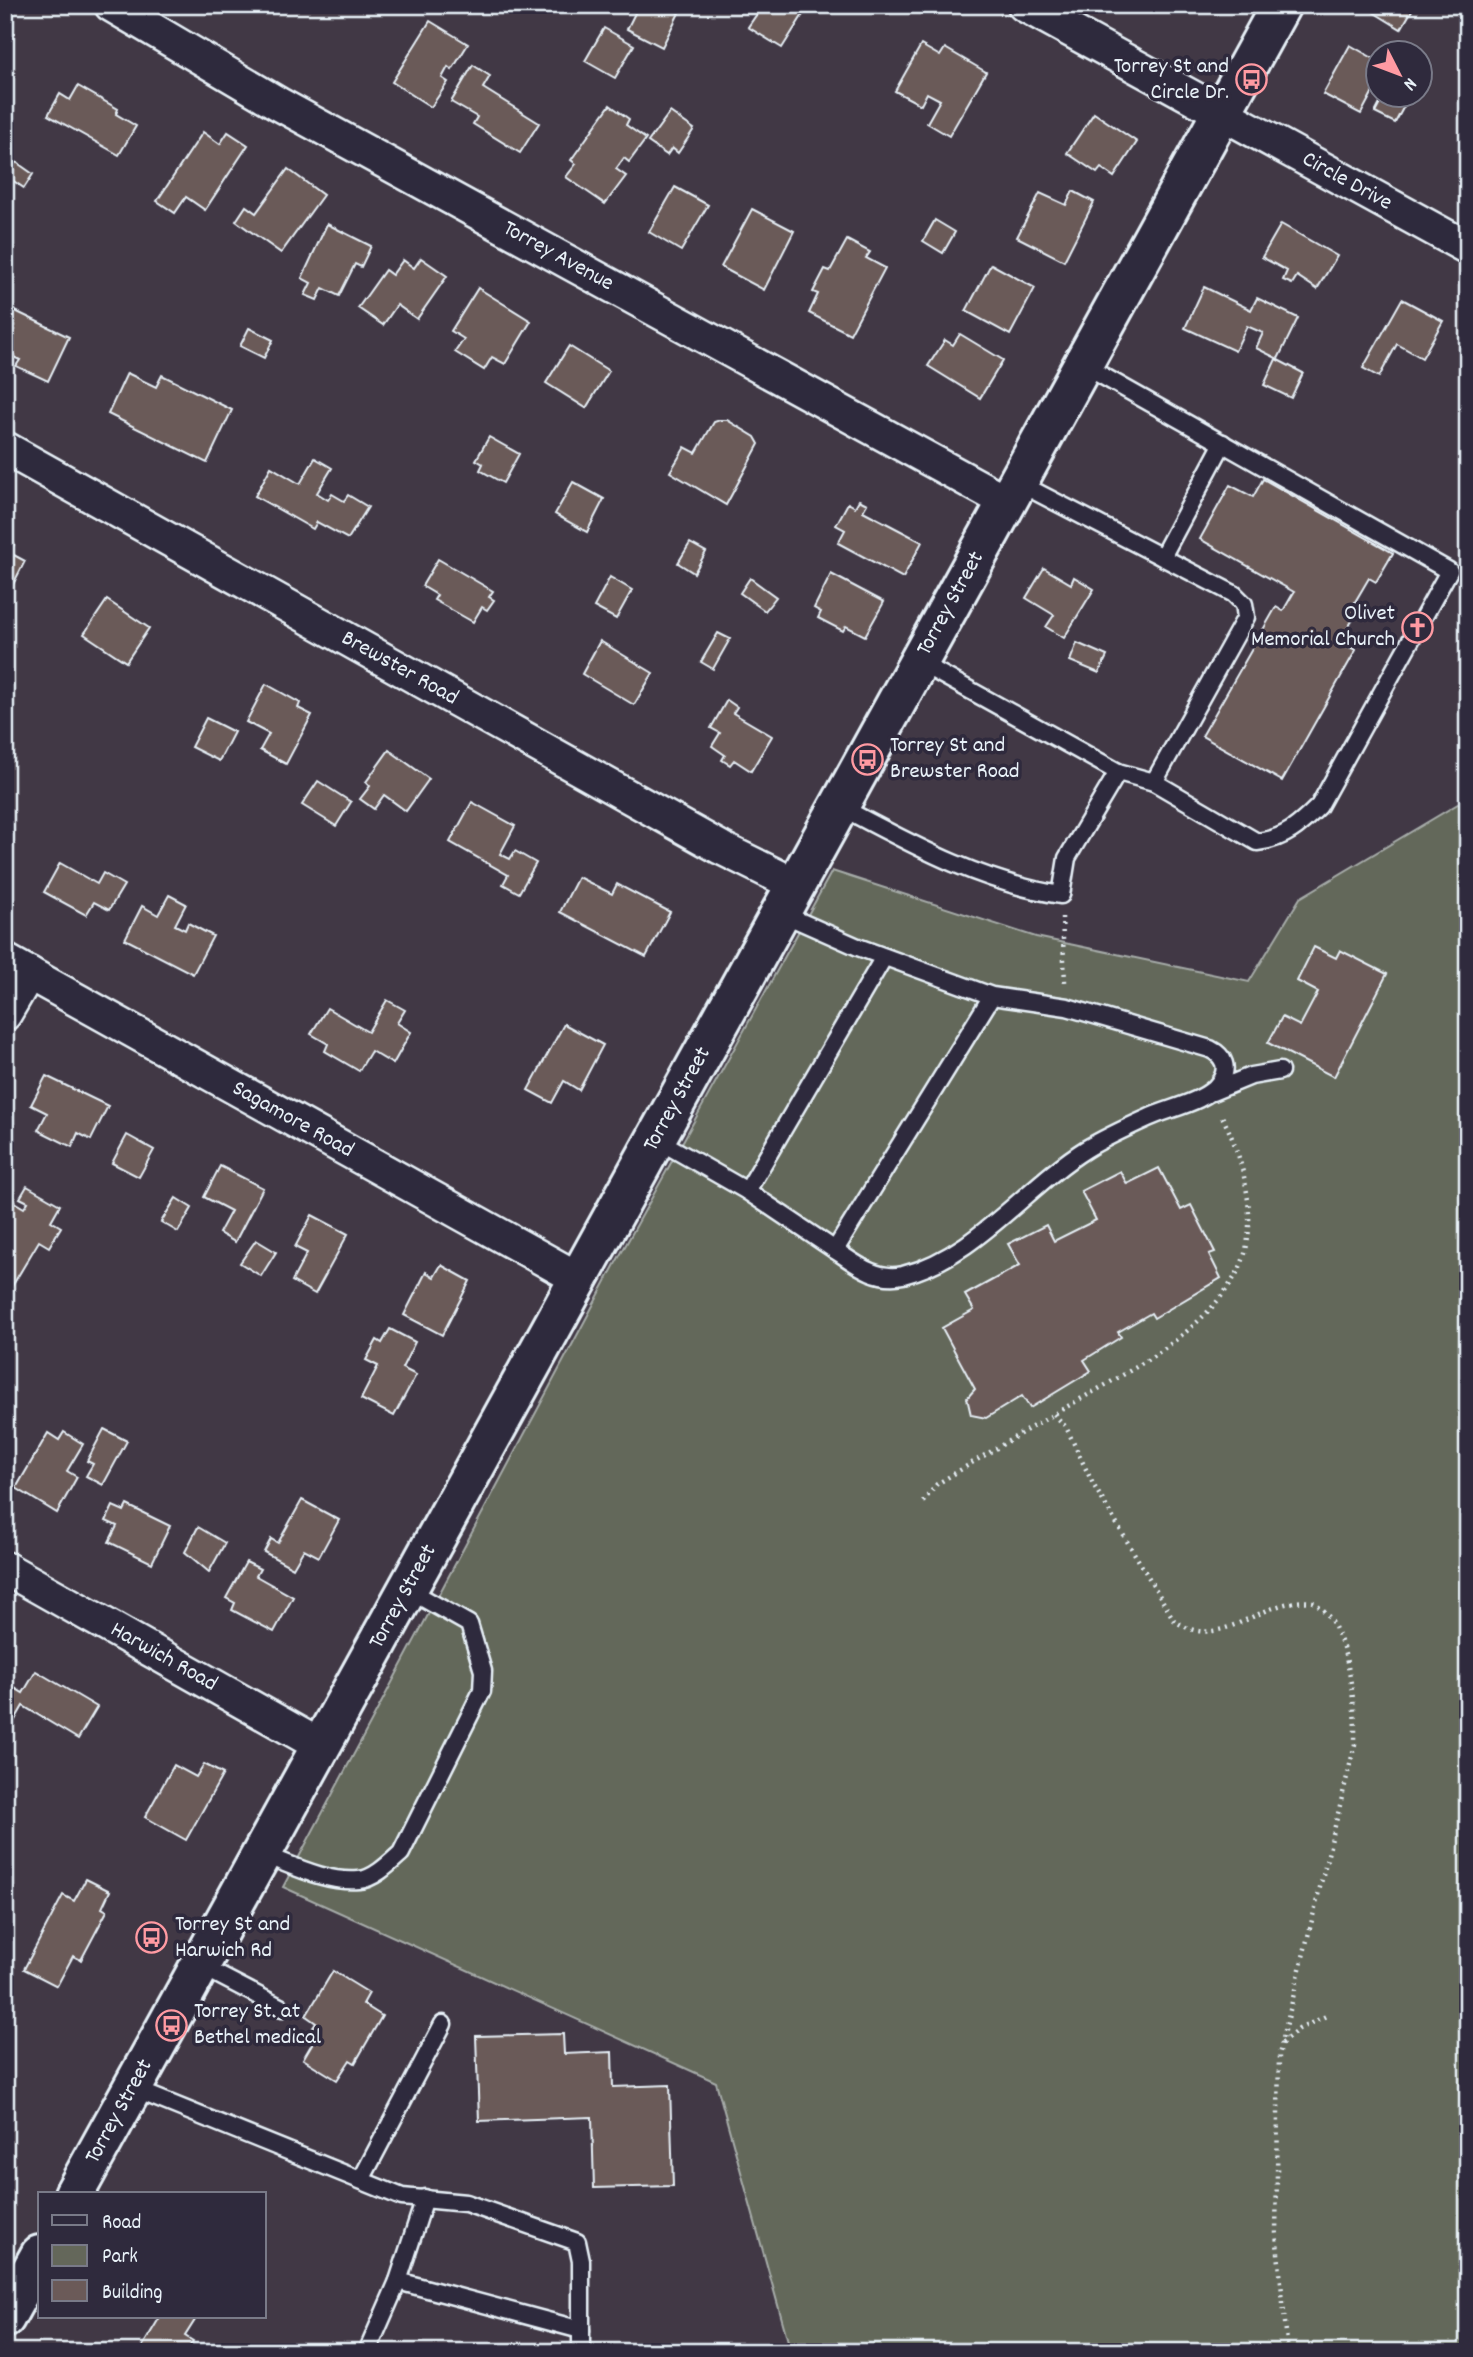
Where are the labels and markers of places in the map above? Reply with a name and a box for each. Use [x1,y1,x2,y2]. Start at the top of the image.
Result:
place label: Torrey St and Circle Dr. [1114,51,1229,110]
bus stop icon: Torrey St and Circle Dr. [1235,63,1269,97]
place label: Olivet Memorial Church [1251,598,1395,657]
church icon: Olivet Memorial Church [1401,610,1435,644]
place label: Torrey St and Brewster Road [890,730,1019,789]
bus stop icon: Torrey St and Brewster Road [850,742,884,776]
place label: Torrey St and Harwich Rd [175,1909,290,1968]
bus stop icon: Torrey St and Harwich Rd [135,1921,169,1955]
place label: Torrey St. at Bethel medical [194,1996,322,2055]
bus stop icon: Torrey St. at Bethel medical [154,2008,188,2042]

